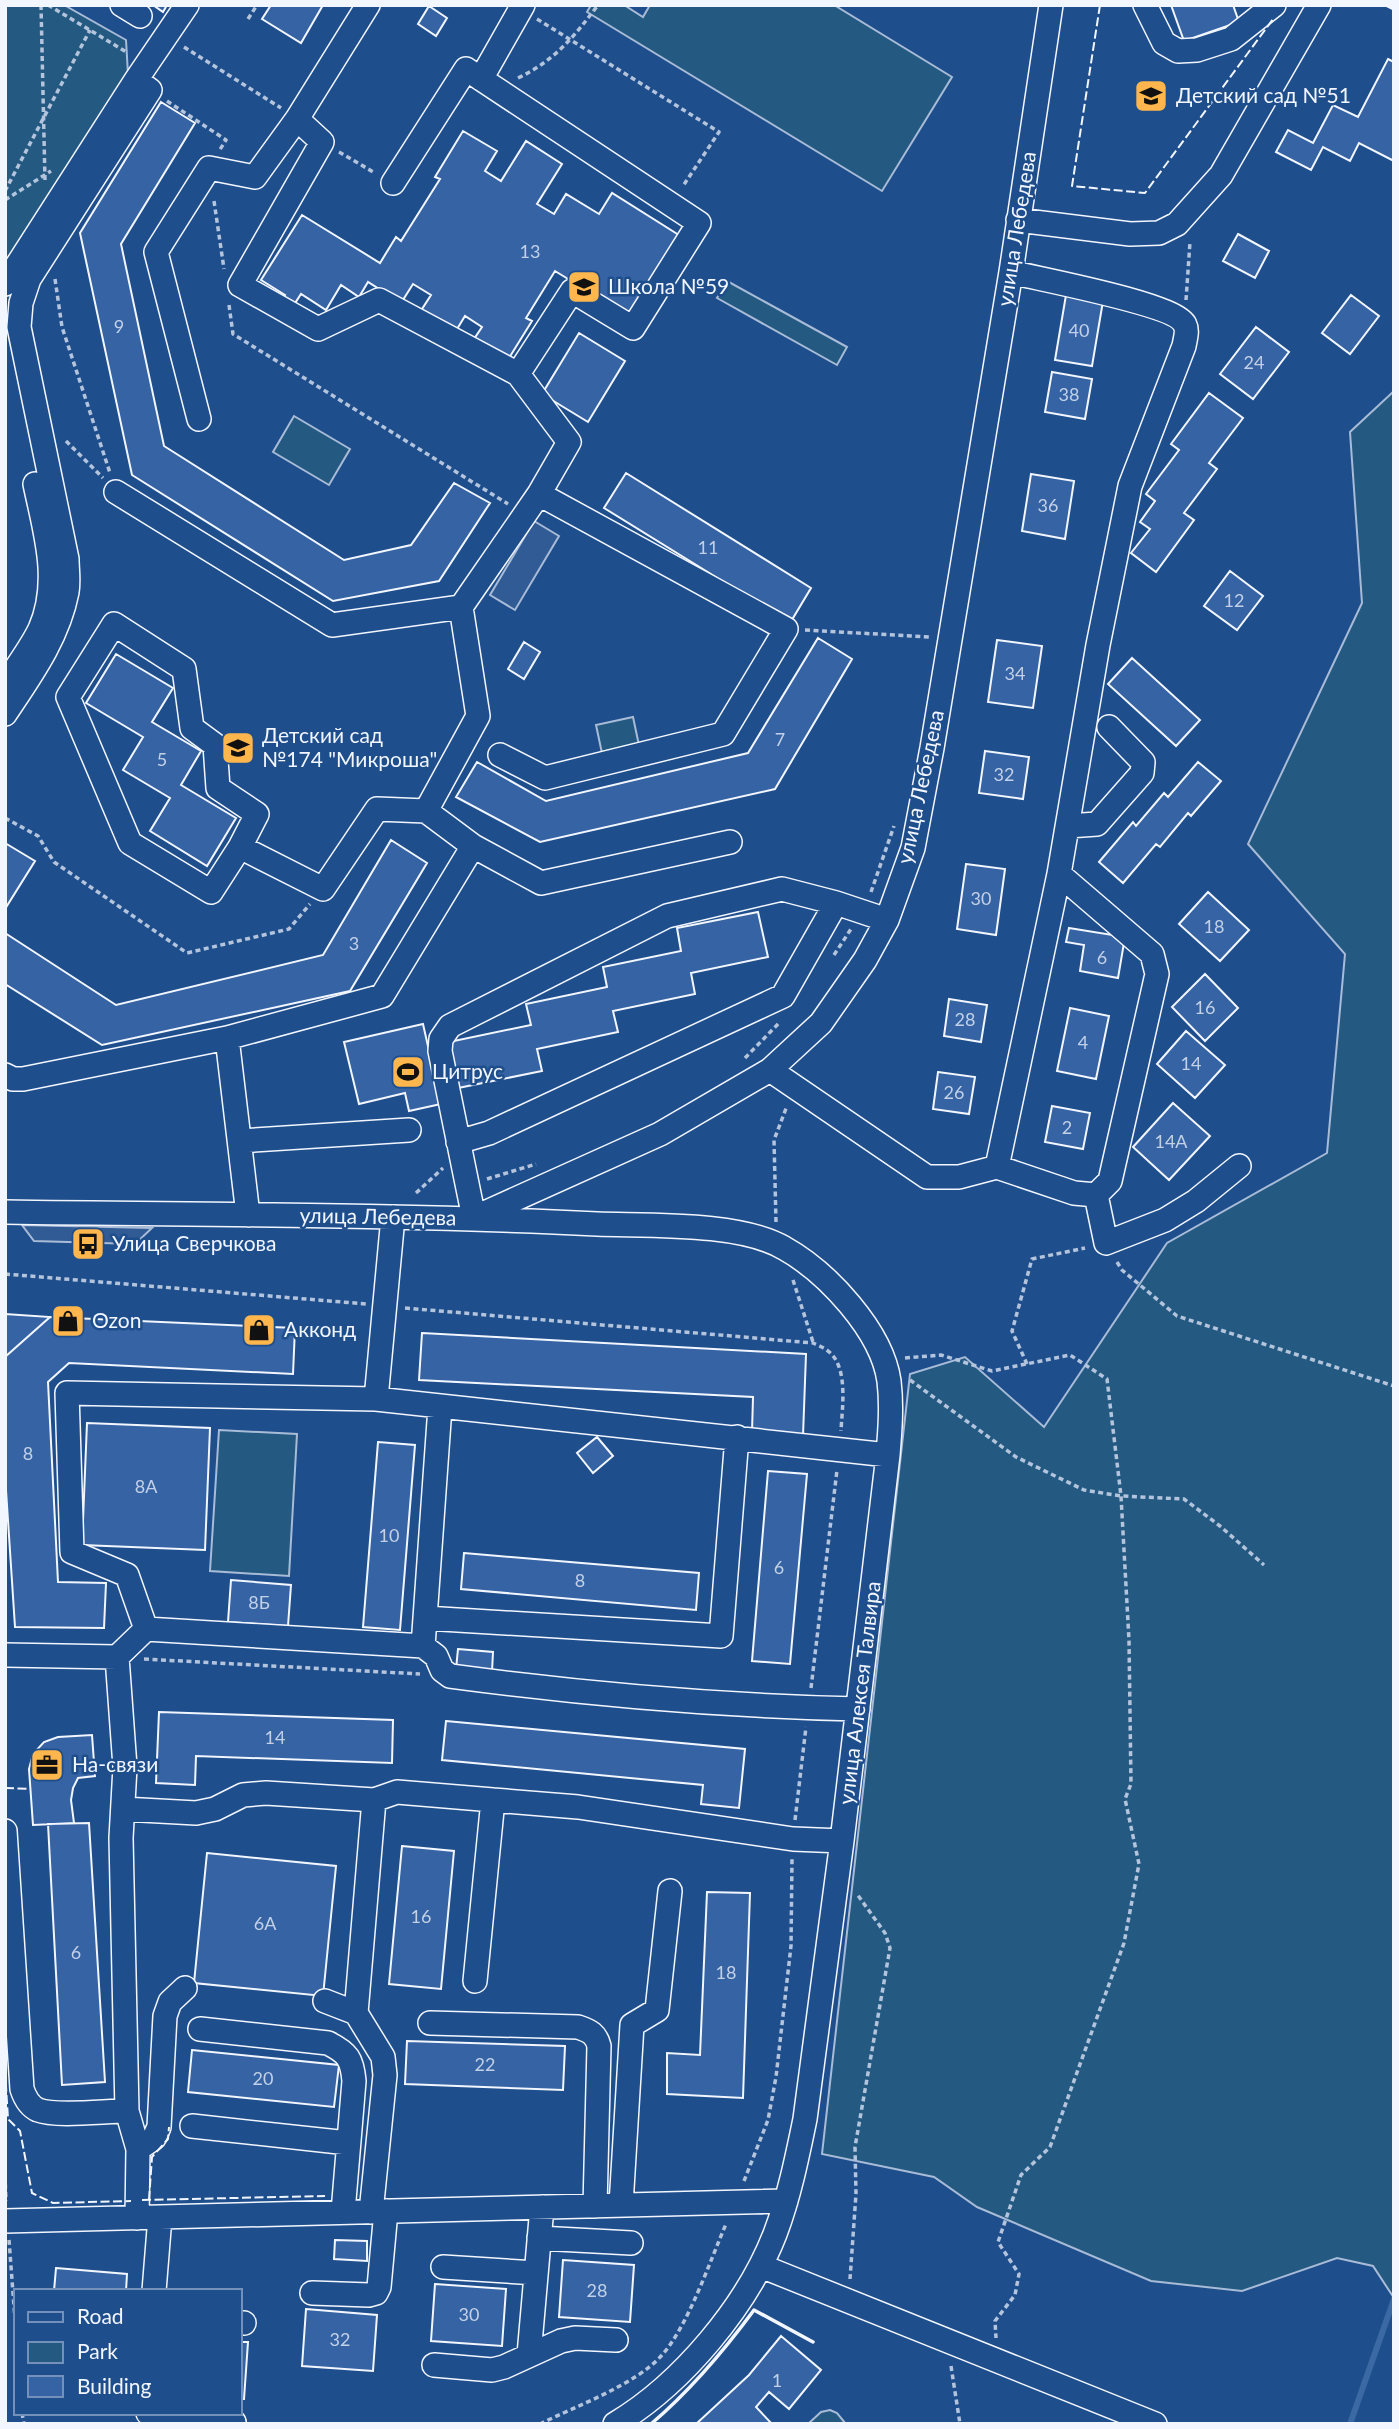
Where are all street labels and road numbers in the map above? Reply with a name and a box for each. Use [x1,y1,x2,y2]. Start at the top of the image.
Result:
street label: улица Лебедева [991,149,1040,308]
street label: улица Лебедева [891,707,948,866]
street label: улица Лебедева [299,1202,457,1229]
street label: улица Алексея Талвира [832,1580,885,1806]

